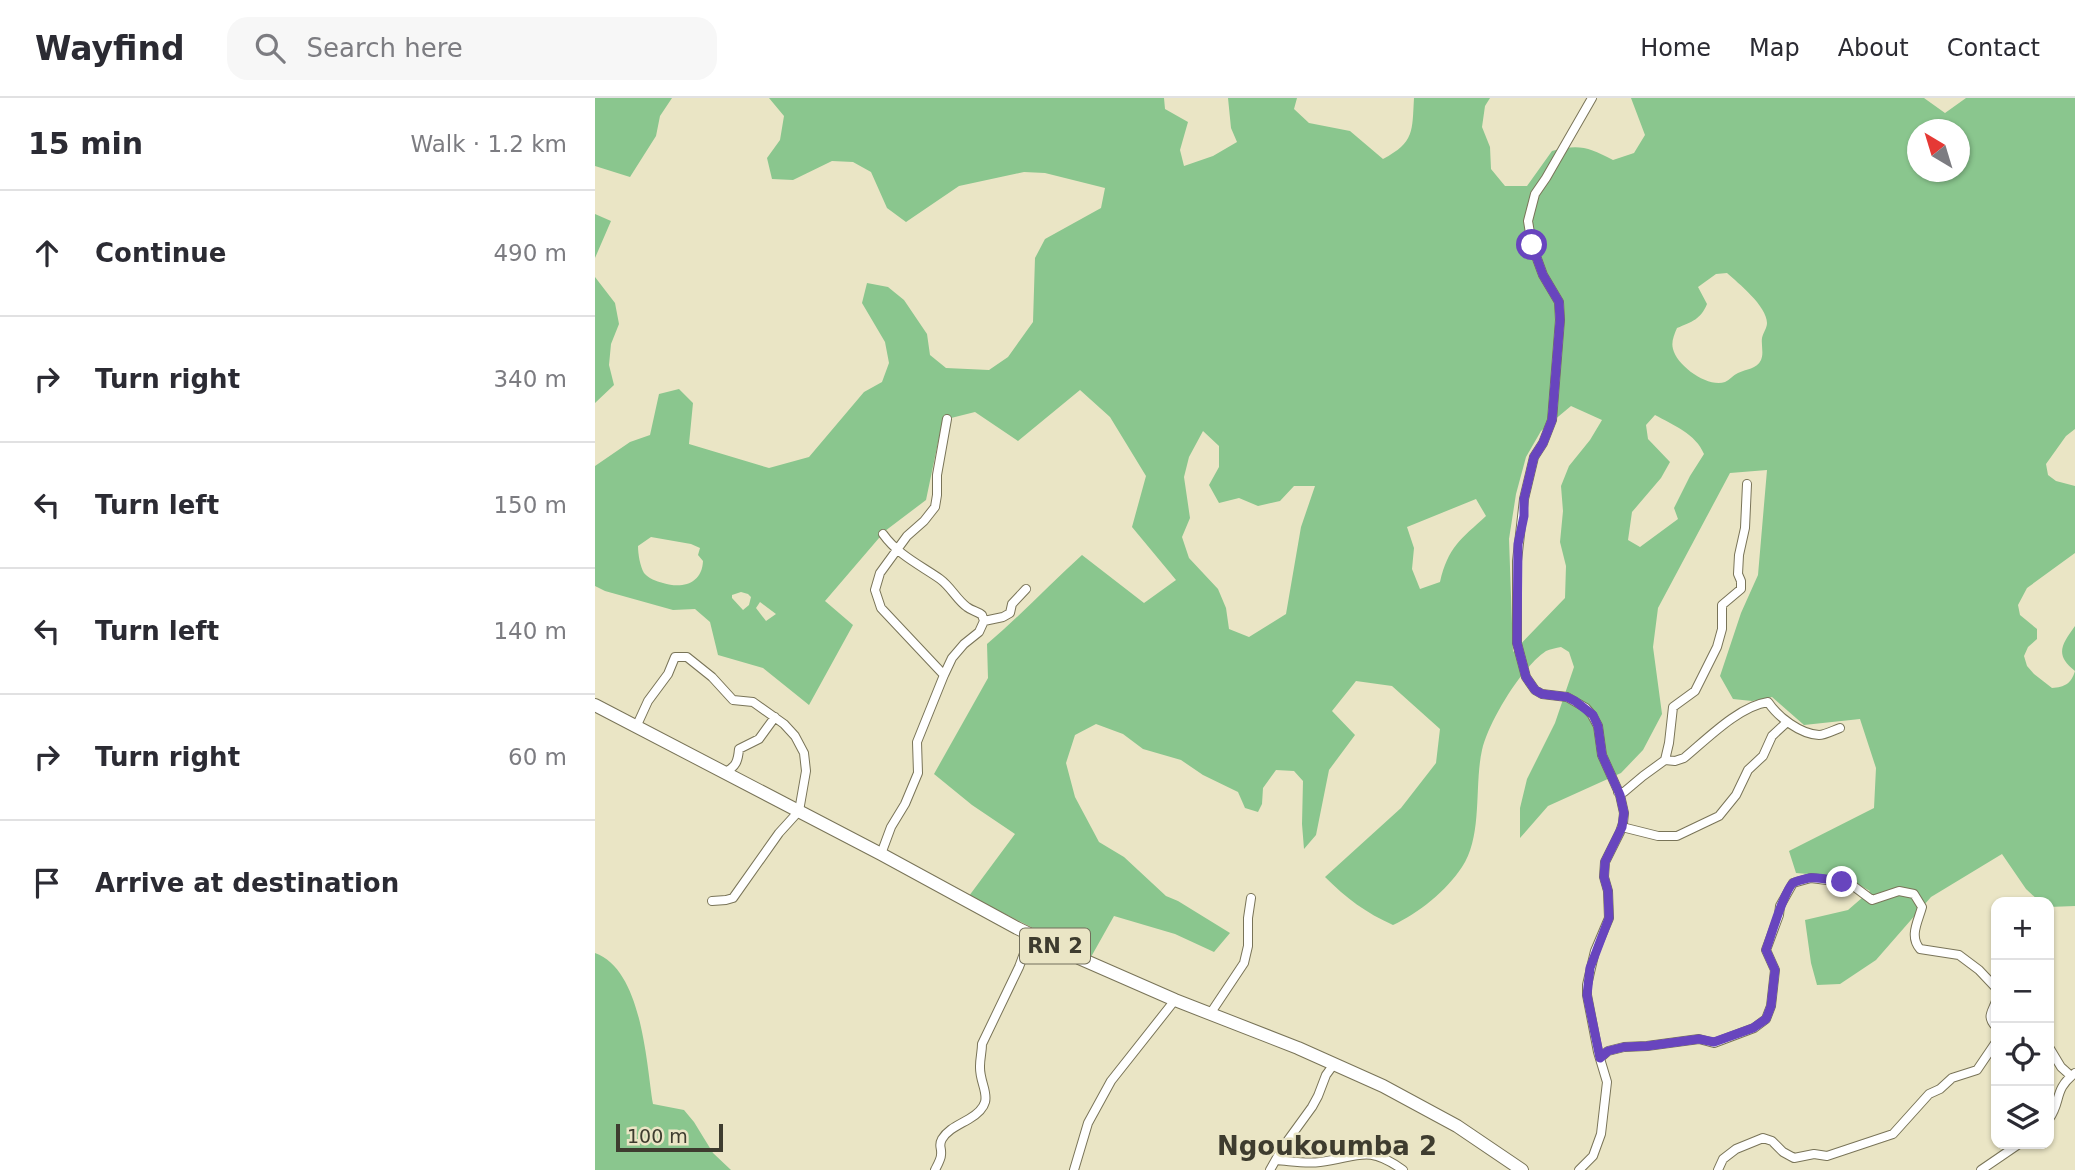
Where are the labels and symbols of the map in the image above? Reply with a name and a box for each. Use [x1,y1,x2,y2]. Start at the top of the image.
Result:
north arrow [1907,119,1970,182]
route start [1516,229,1547,260]
route end [1826,866,1857,897]
road number: RN 2 [1020,928,1090,964]
scale bar [616,1121,723,1153]
district label: Ngoukoumba 2 [1217,1131,1437,1161]

